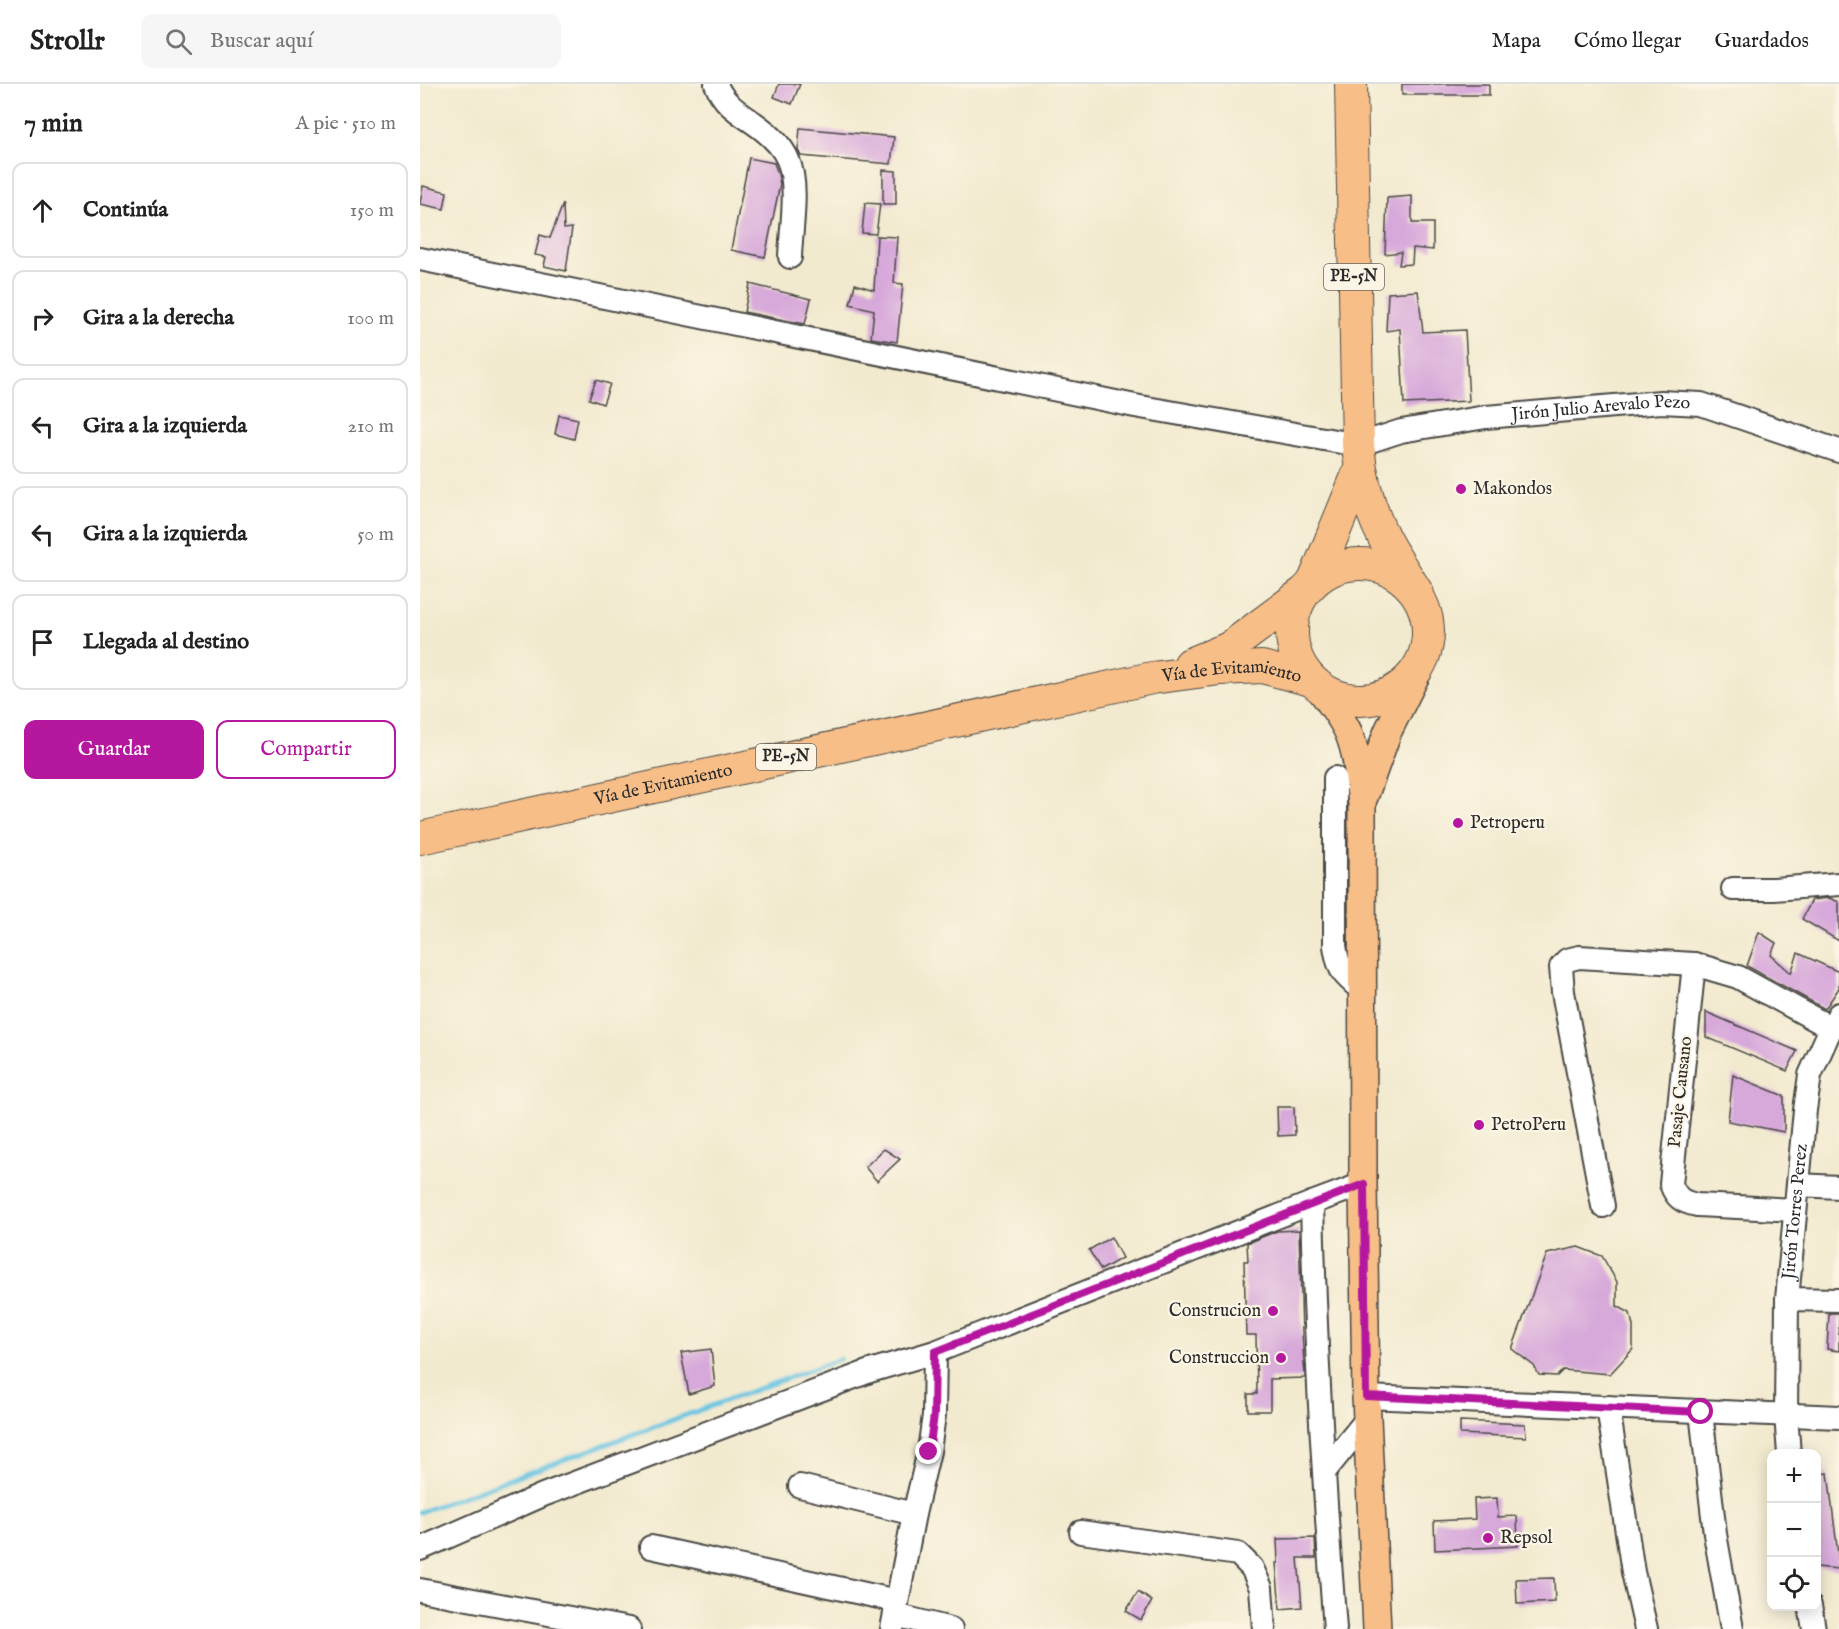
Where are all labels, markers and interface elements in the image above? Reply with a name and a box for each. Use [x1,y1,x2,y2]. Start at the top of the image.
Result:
search box [141,14,561,68]
text: Strollr [30,24,105,59]
icon: search [162,25,195,58]
text: Buscar aquí [210,27,313,55]
text: Mapa [1492,28,1541,55]
text: Cómo llegar [1574,28,1681,55]
text: Guardados [1714,28,1809,55]
text: 7 min [24,107,83,140]
text: A pie · 510 m [296,111,396,136]
icon: ahead [26,194,59,227]
text: Continúa [83,196,168,224]
text: 150 m [350,198,394,223]
road number: PE-5N [1324,264,1384,290]
icon: right [26,302,59,335]
text: Gira a la derecha [83,304,234,332]
text: 100 m [347,306,394,331]
street label: Jirón Julio Arevalo Pezo [1509,390,1691,426]
icon: left [26,410,59,443]
text: Gira a la izquierda [83,412,247,440]
text: 210 m [348,414,394,439]
place label: Makondos [1473,478,1552,501]
marker: Makondos [1454,482,1468,496]
icon: left [26,518,59,551]
text: Gira a la izquierda [83,520,247,548]
text: 50 m [357,522,394,547]
icon: arrive [26,626,59,659]
text: Llegada al destino [83,628,249,656]
street label: Vía de Evitamiento [1160,655,1304,689]
button: Guardar [24,720,204,779]
button: Compartir [216,720,396,779]
road number: PE-5N [756,744,816,770]
street label: Vía de Evitamiento [591,758,735,811]
place label: Petroperu [1470,812,1545,835]
marker: Petroperu [1451,816,1465,830]
street label: Pasaje Causano [1664,1035,1698,1149]
place label: PetroPeru [1491,1114,1566,1137]
marker: PetroPeru [1472,1118,1486,1132]
street label: Jirón Torres Perez [1777,1143,1813,1283]
place label: Construcion [1169,1300,1261,1323]
marker: Construcion [1266,1304,1280,1318]
place label: Construccion [1169,1347,1269,1370]
marker: Construccion [1274,1351,1288,1365]
route start [1687,1398,1713,1424]
route end [915,1438,941,1464]
map controls [1767,1449,1821,1611]
button: + [1767,1449,1821,1503]
button: − [1767,1503,1821,1557]
place label: Repsol [1500,1527,1553,1550]
marker: Repsol [1481,1531,1495,1545]
button: locate [1767,1557,1821,1611]

